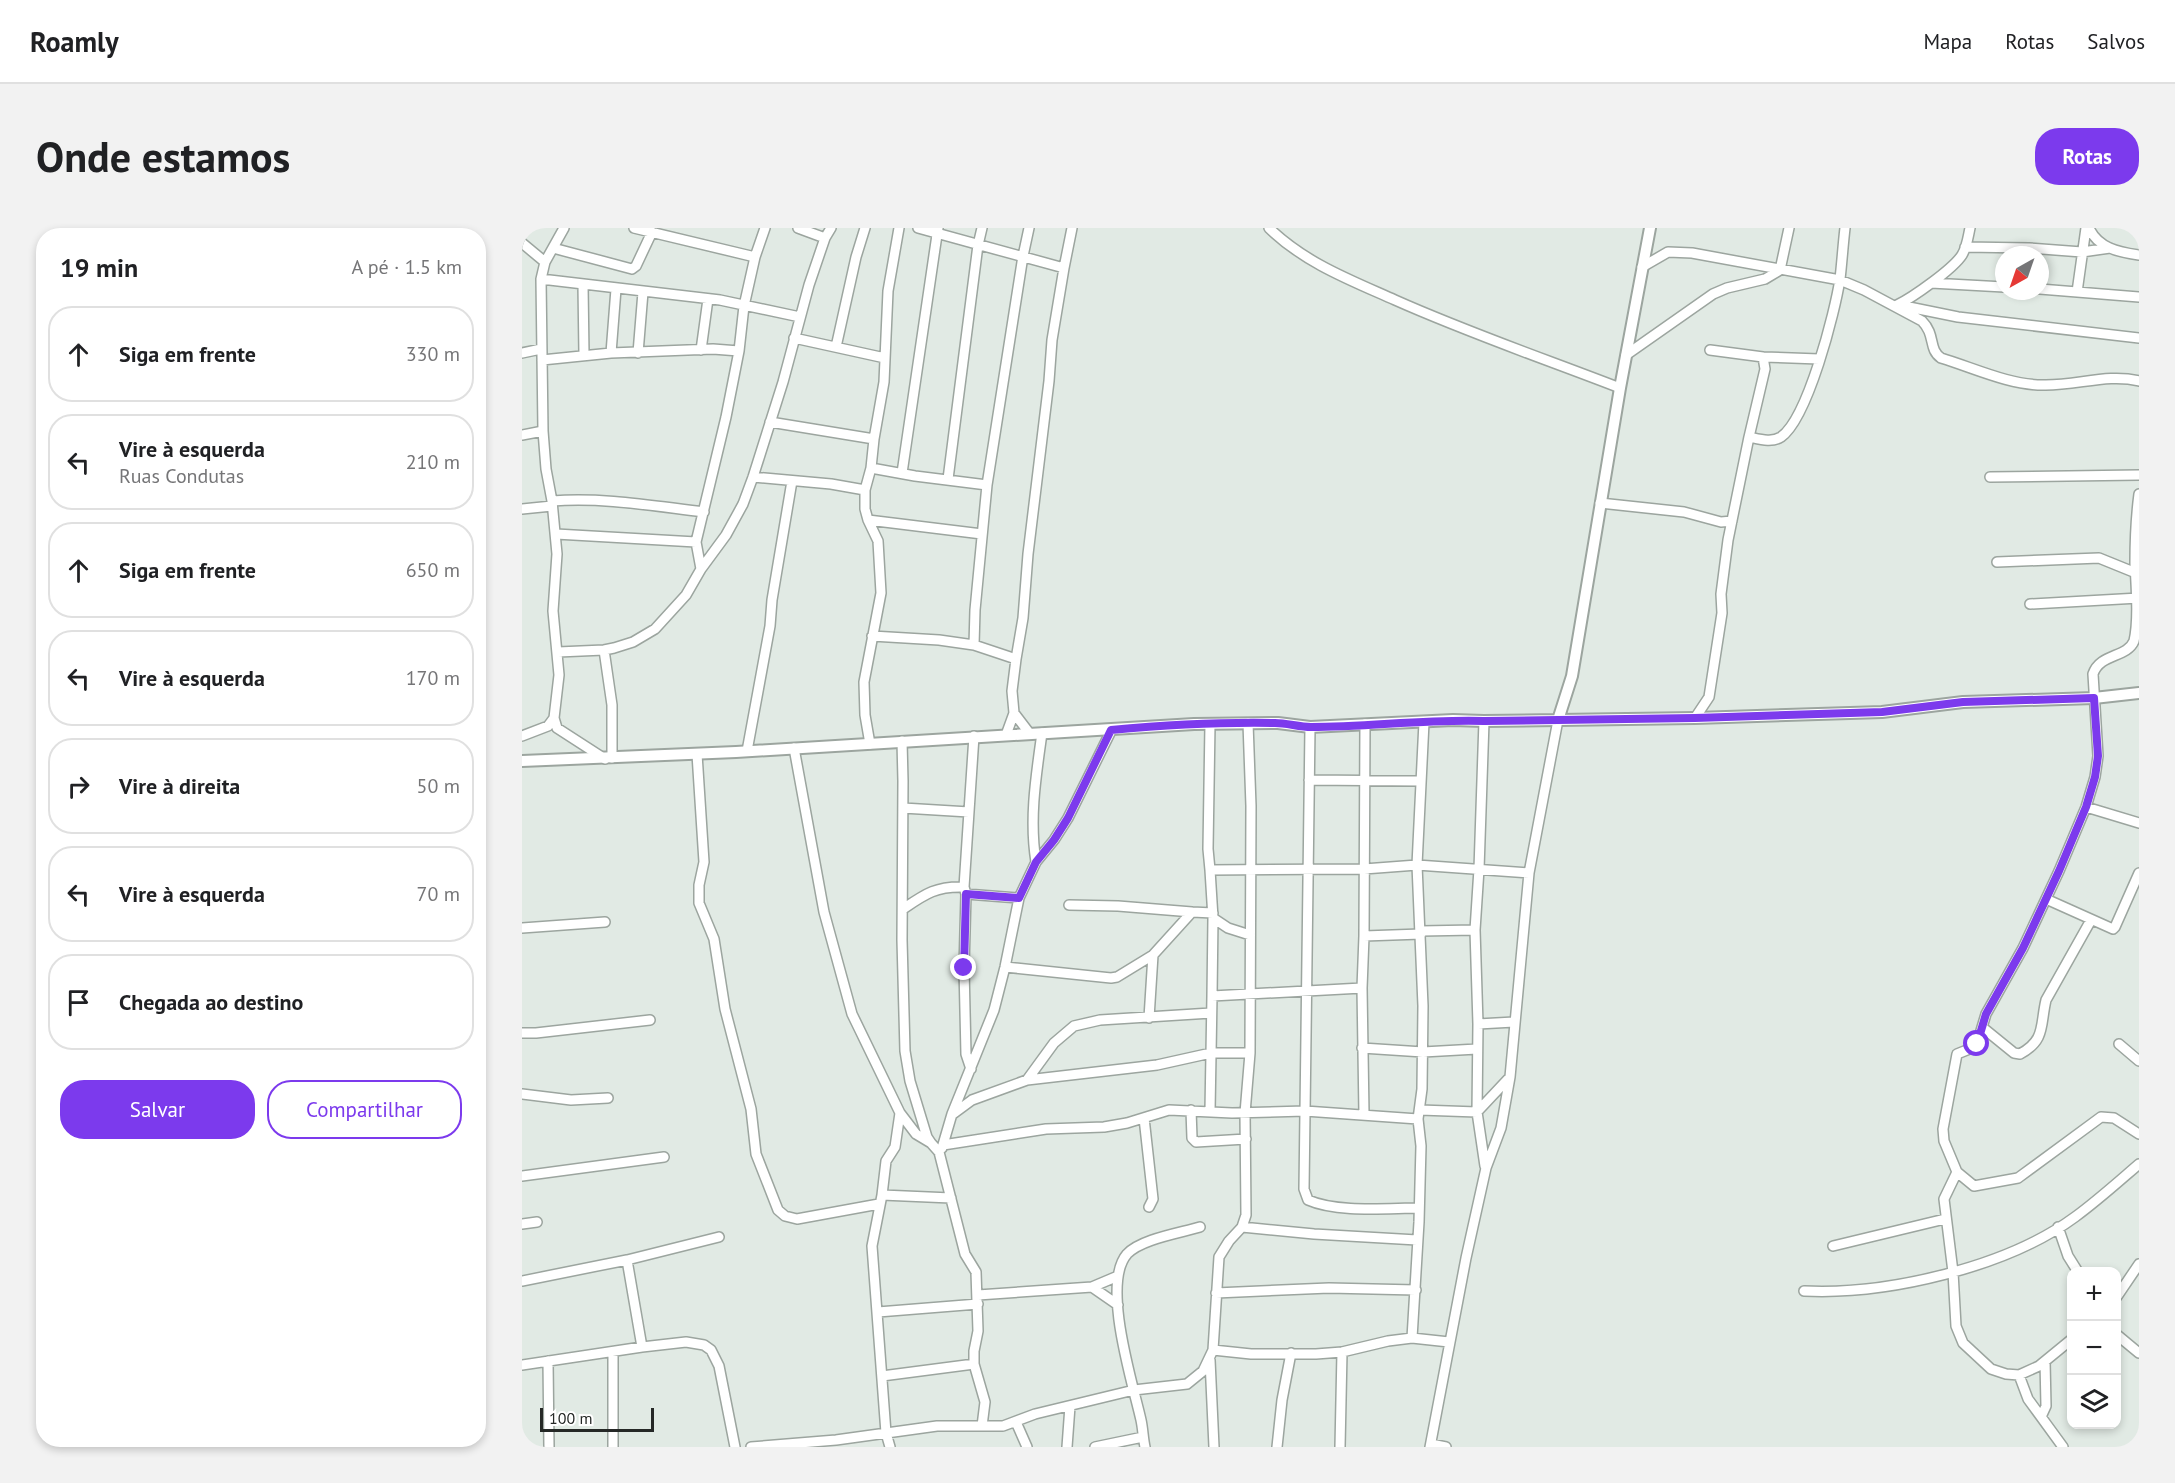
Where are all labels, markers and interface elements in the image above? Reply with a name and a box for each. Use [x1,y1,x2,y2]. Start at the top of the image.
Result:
text: Roamly [30,23,119,60]
text: Mapa [1923,28,1972,55]
text: Rotas [2005,28,2054,55]
text: Salvos [2087,28,2145,55]
button: Rotas [2035,128,2139,185]
text: Onde estamos [36,129,290,184]
north arrow [1995,246,2049,300]
text: 19 min [60,251,138,284]
text: A pé · 1.5 km [352,254,462,280]
icon: ahead [62,338,95,371]
text: Siga em frente [119,340,256,368]
text: 330 m [406,341,460,367]
text: Vire à esquerda [119,435,265,463]
icon: left [62,446,95,479]
text: 210 m [406,449,460,475]
text: Ruas Condutas [119,463,244,489]
icon: ahead [62,554,95,587]
text: Siga em frente [119,556,256,584]
text: 650 m [406,557,460,583]
icon: left [62,662,95,695]
text: Vire à esquerda [119,664,265,692]
text: 170 m [406,665,460,691]
icon: right [62,770,95,803]
text: Vire à direita [119,772,240,800]
text: 50 m [417,773,460,799]
icon: left [62,878,95,911]
text: Vire à esquerda [119,880,265,908]
text: 70 m [417,881,460,907]
route end [950,954,976,980]
icon: arrive [62,986,95,1019]
text: Chegada ao destino [119,988,303,1016]
route start [1963,1030,1989,1056]
button: Salvar [60,1080,255,1139]
button: Compartilhar [267,1080,462,1139]
map controls [2067,1267,2121,1429]
button: + [2067,1267,2121,1321]
button: − [2067,1321,2121,1375]
button: layers [2067,1375,2121,1429]
scale bar [540,1405,654,1432]
text: 100 m [549,1408,592,1428]

